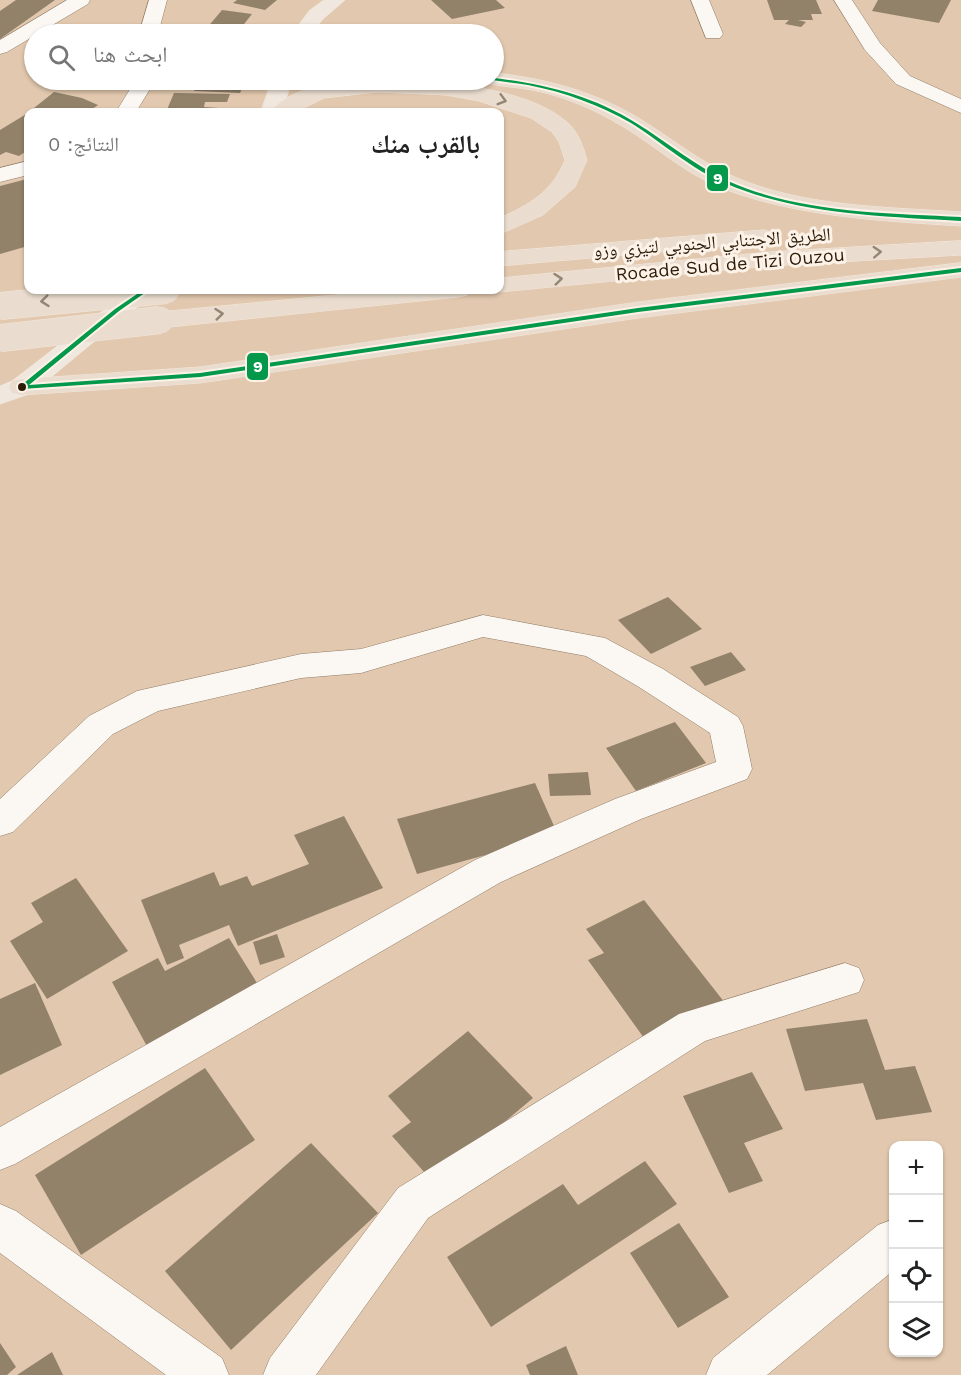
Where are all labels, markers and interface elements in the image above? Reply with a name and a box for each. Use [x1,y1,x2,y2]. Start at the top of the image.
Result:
search box [24,24,504,90]
icon: search [45,41,78,74]
text: ابحث هنا [93,42,168,67]
one-way arrow [496,93,507,105]
text: بالقرب منك [371,129,480,159]
text: النتائج: 0 [48,132,119,156]
line badge: 9 [706,164,729,192]
text: 9 [713,169,723,188]
street label: الطريق الاجتنابي الجنوبي لتيزي وزو [593,223,832,265]
street label: Rocade Sud de Tizi Ouzou [615,244,845,284]
one-way arrow [873,245,882,258]
one-way arrow [553,273,562,286]
one-way arrow [40,294,49,307]
one-way arrow [214,308,223,321]
line badge: 9 [246,352,269,381]
text: 9 [253,357,263,376]
unlabelled marker [16,381,28,393]
map controls [889,1141,943,1357]
button: + [889,1141,943,1195]
button: − [889,1195,943,1249]
button: locate [889,1249,943,1303]
button: layers [889,1303,943,1357]

